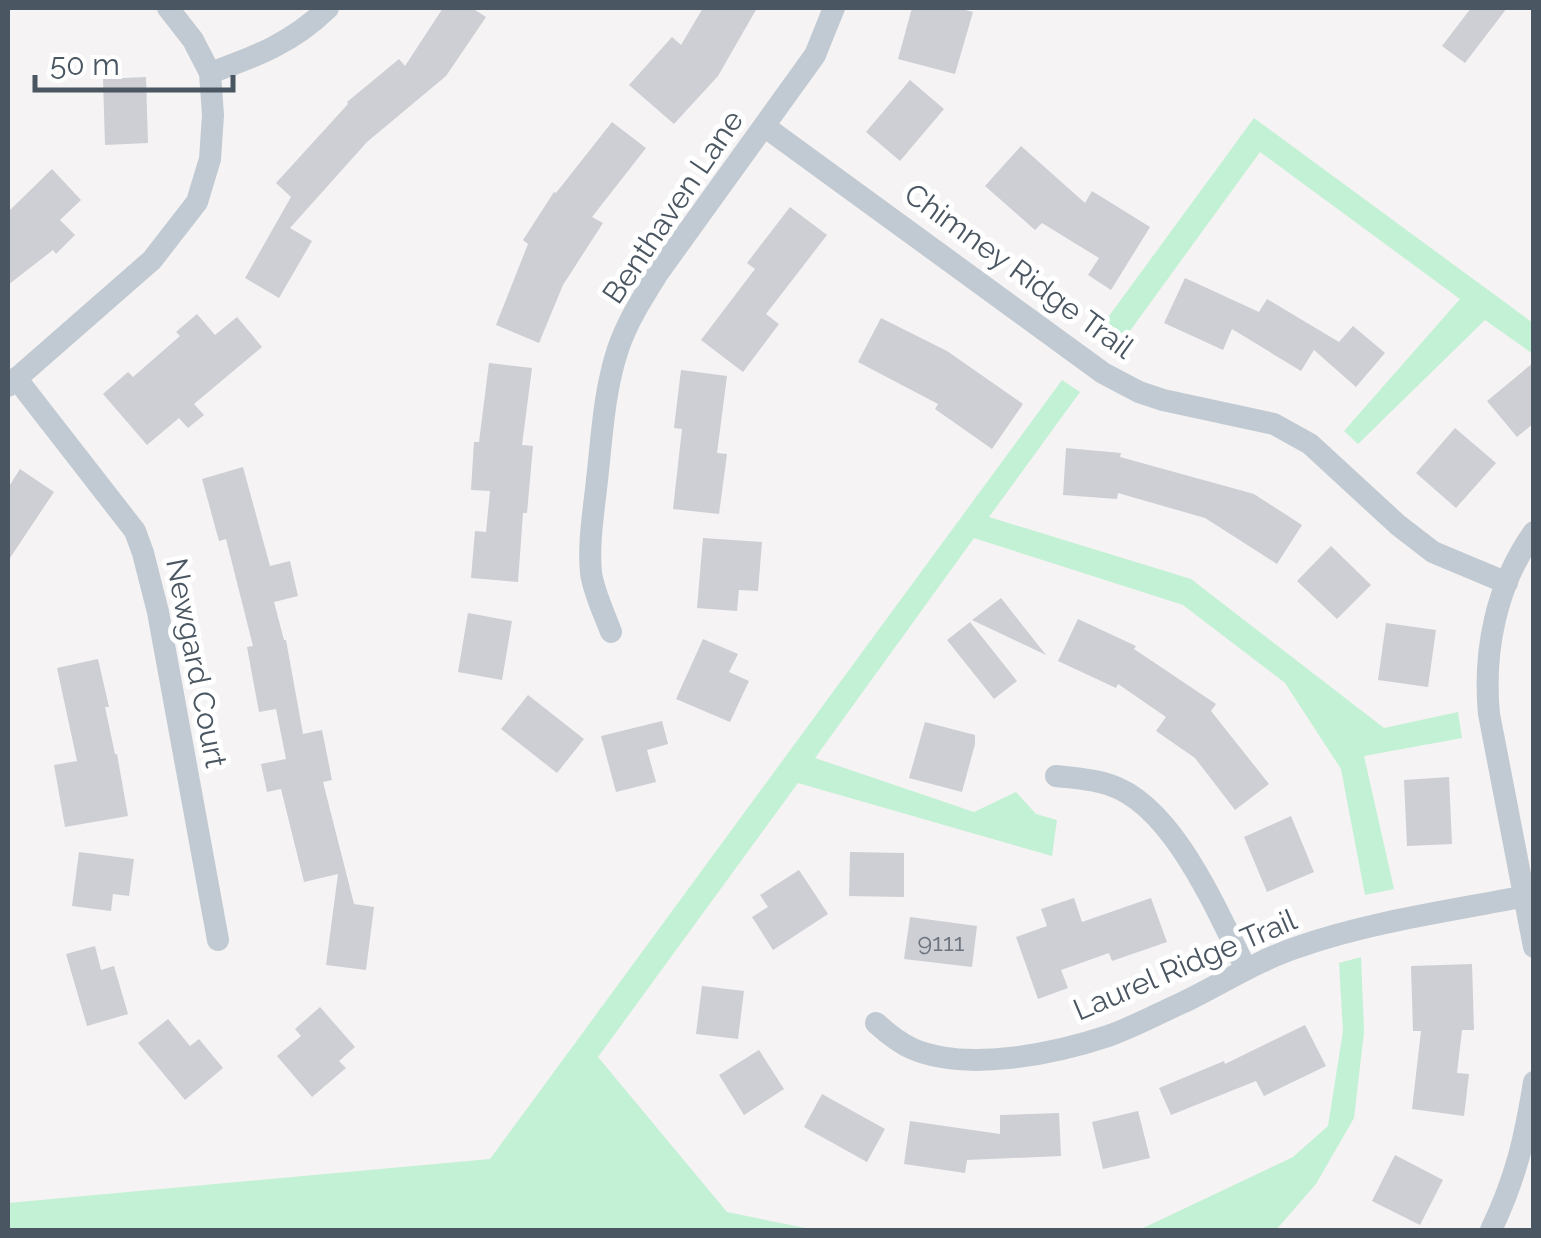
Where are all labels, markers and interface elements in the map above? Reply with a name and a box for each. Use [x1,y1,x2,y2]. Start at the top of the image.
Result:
scale bar [35,30,232,92]
text: 50 m [50,47,120,82]
street label: Benthaven Lane [595,103,750,310]
street label: Chimney Ridge Trail [898,176,1141,366]
street label: Newgard Court [159,555,234,770]
street label: Laurel Ridge Trail [1068,901,1302,1027]
house number: 9111 [918,927,965,957]

